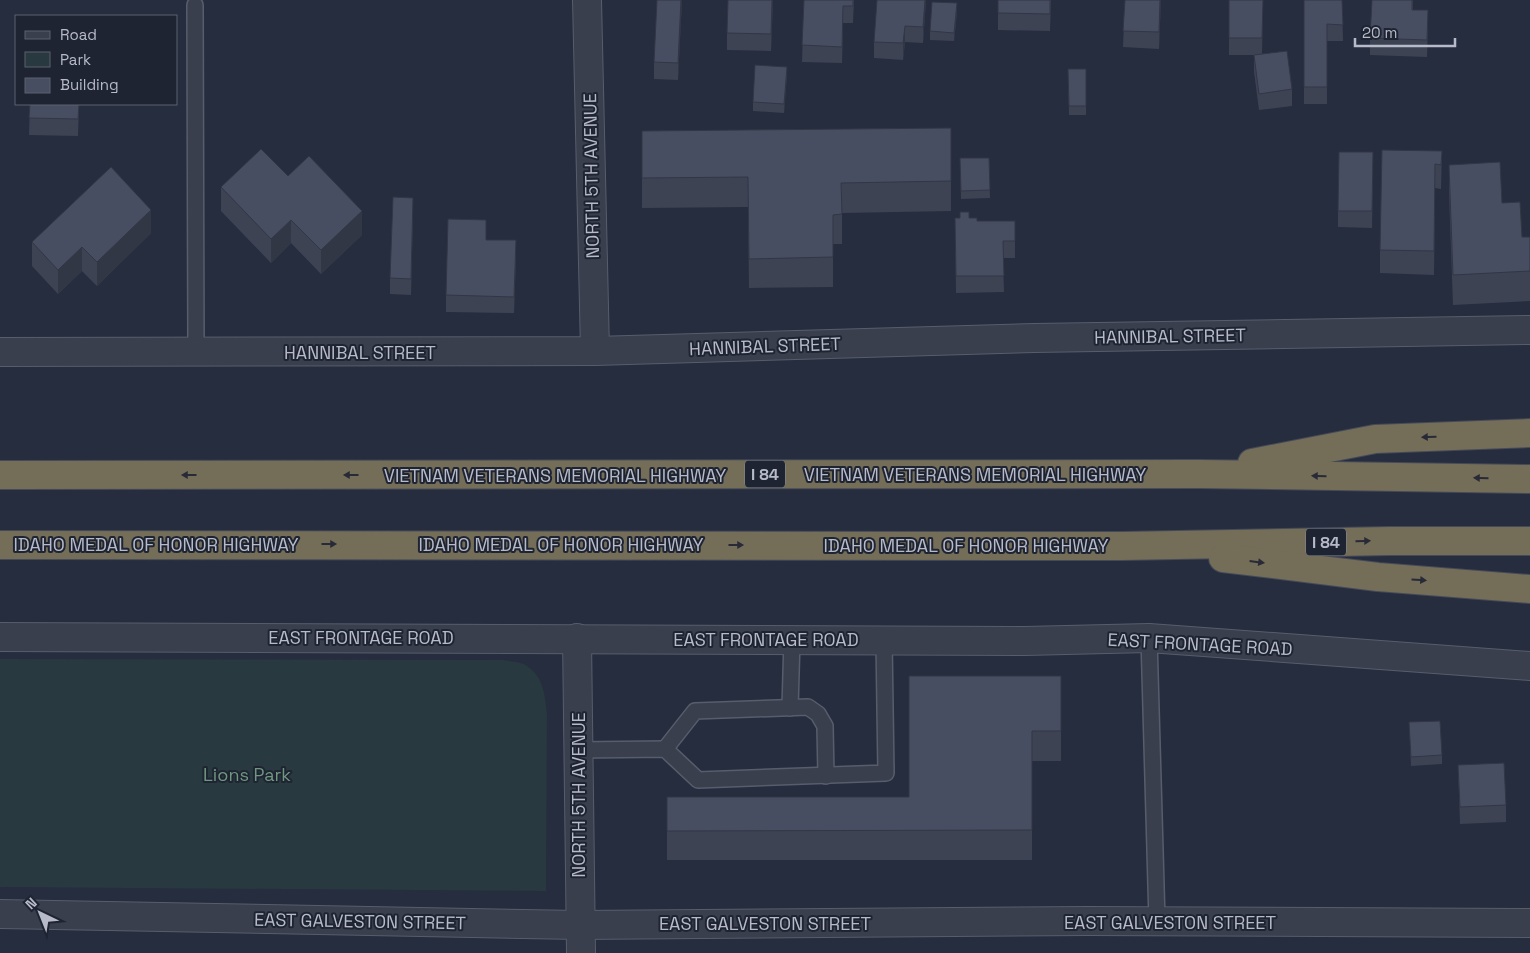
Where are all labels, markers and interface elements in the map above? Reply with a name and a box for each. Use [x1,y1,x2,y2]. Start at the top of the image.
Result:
legend [15,15,178,105]
scale bar [1355,15,1455,47]
text: 20 m [1362,23,1397,42]
text: Road [60,25,97,44]
text: Park [60,50,91,69]
text: Building [60,75,119,94]
street label: NORTH 5TH AVENUE [578,93,604,259]
street label: HANNIBAL STREET [1094,323,1247,349]
street label: HANNIBAL STREET [689,332,842,360]
street label: HANNIBAL STREET [284,341,436,364]
one-way arrow [1421,433,1437,441]
road number: I 84 [745,460,785,488]
street label: VIETNAM VETERANS MEMORIAL HIGHWAY [804,463,1146,486]
street label: VIETNAM VETERANS MEMORIAL HIGHWAY [384,464,726,487]
one-way arrow [181,471,197,479]
one-way arrow [343,471,359,479]
one-way arrow [1311,472,1327,480]
one-way arrow [1473,474,1489,482]
road number: I 84 [1306,528,1346,556]
street label: IDAHO MEDAL OF HONOR HIGHWAY [13,533,299,556]
street label: IDAHO MEDAL OF HONOR HIGHWAY [418,533,704,556]
street label: IDAHO MEDAL OF HONOR HIGHWAY [823,534,1109,557]
one-way arrow [1355,537,1371,545]
one-way arrow [321,540,337,548]
one-way arrow [728,541,744,549]
one-way arrow [1250,558,1266,566]
one-way arrow [1411,576,1427,584]
street label: EAST FRONTAGE ROAD [268,626,454,649]
street label: EAST FRONTAGE ROAD [673,628,859,651]
street label: EAST FRONTAGE ROAD [1107,628,1293,660]
street label: NORTH 5TH AVENUE [567,712,590,878]
park label: Lions Park [203,763,291,786]
north arrow [15,888,65,938]
text: N [22,894,41,913]
street label: EAST GALVESTON STREET [254,908,467,934]
street label: EAST GALVESTON STREET [1064,911,1276,934]
street label: EAST GALVESTON STREET [659,912,871,935]

